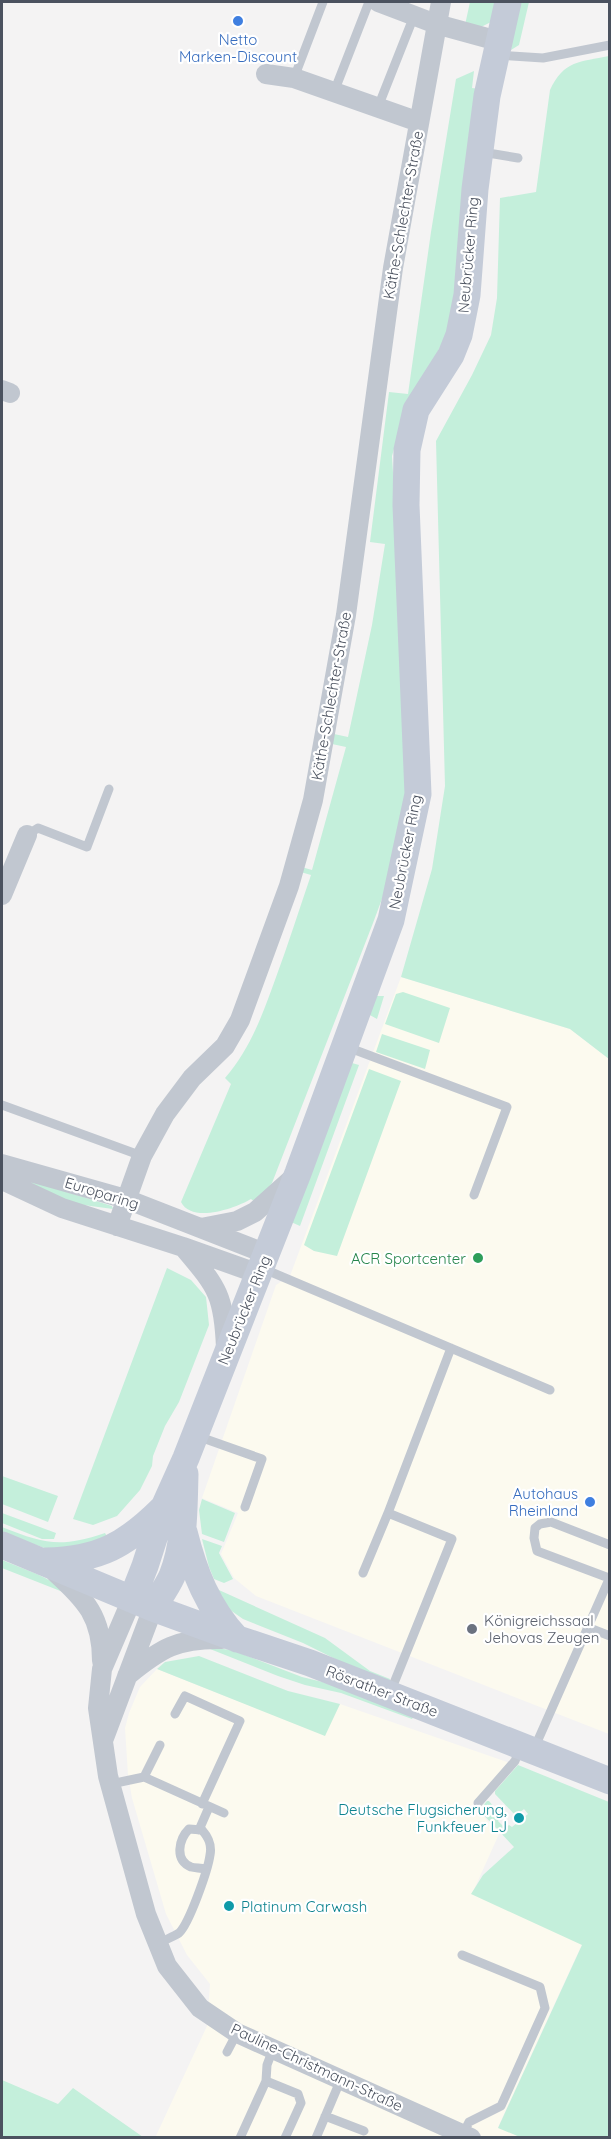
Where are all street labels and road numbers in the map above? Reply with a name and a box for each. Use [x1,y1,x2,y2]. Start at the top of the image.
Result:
street label: Käthe-Schlechter-Straße [379,129,427,301]
street label: Neubrücker Ring [453,196,483,314]
street label: Käthe-Schlechter-Straße [307,610,355,782]
street label: Neubrücker Ring [385,793,425,911]
street label: Europaring [63,1173,141,1213]
street label: Neubrücker Ring [213,1252,275,1368]
street label: Rösrather Straße [323,1661,441,1721]
street label: Pauline-Christmann-Straße [228,2019,406,2115]

